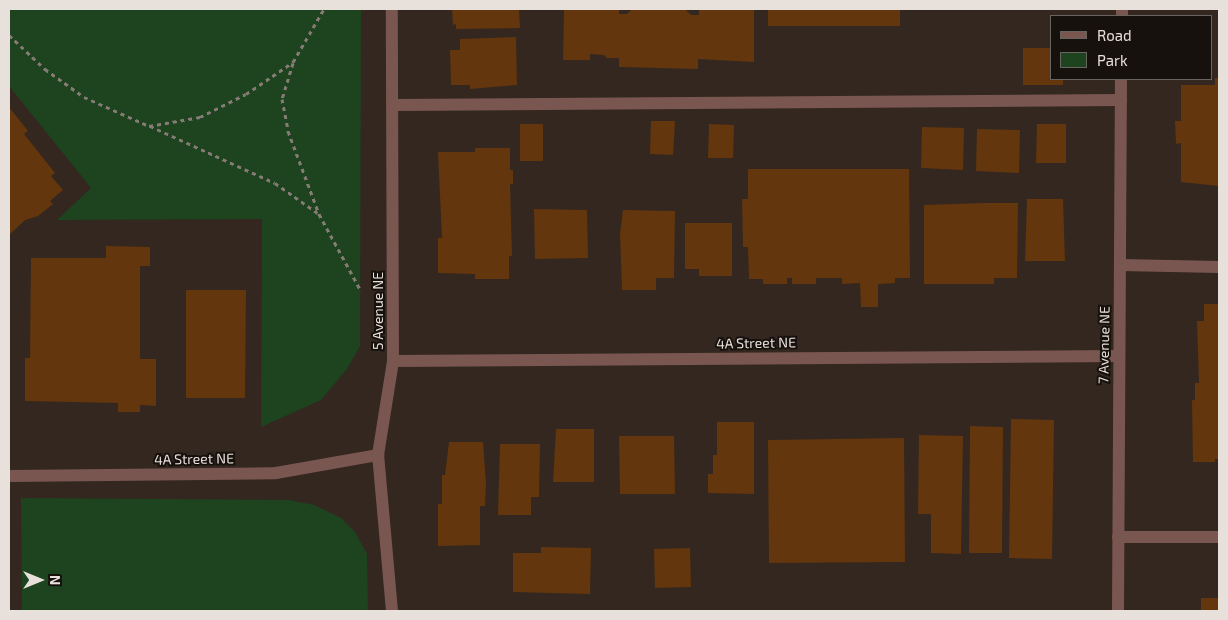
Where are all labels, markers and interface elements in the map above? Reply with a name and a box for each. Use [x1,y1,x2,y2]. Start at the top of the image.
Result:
legend [1050,15,1213,80]
text: Road [1097,26,1132,44]
text: Park [1097,51,1128,69]
street label: 5 Avenue NE [370,272,386,350]
street label: 7 Avenue NE [1095,306,1113,384]
street label: 4A Street NE [716,334,796,352]
street label: 4A Street NE [154,450,234,468]
north arrow [15,555,65,605]
text: N [47,575,64,585]

